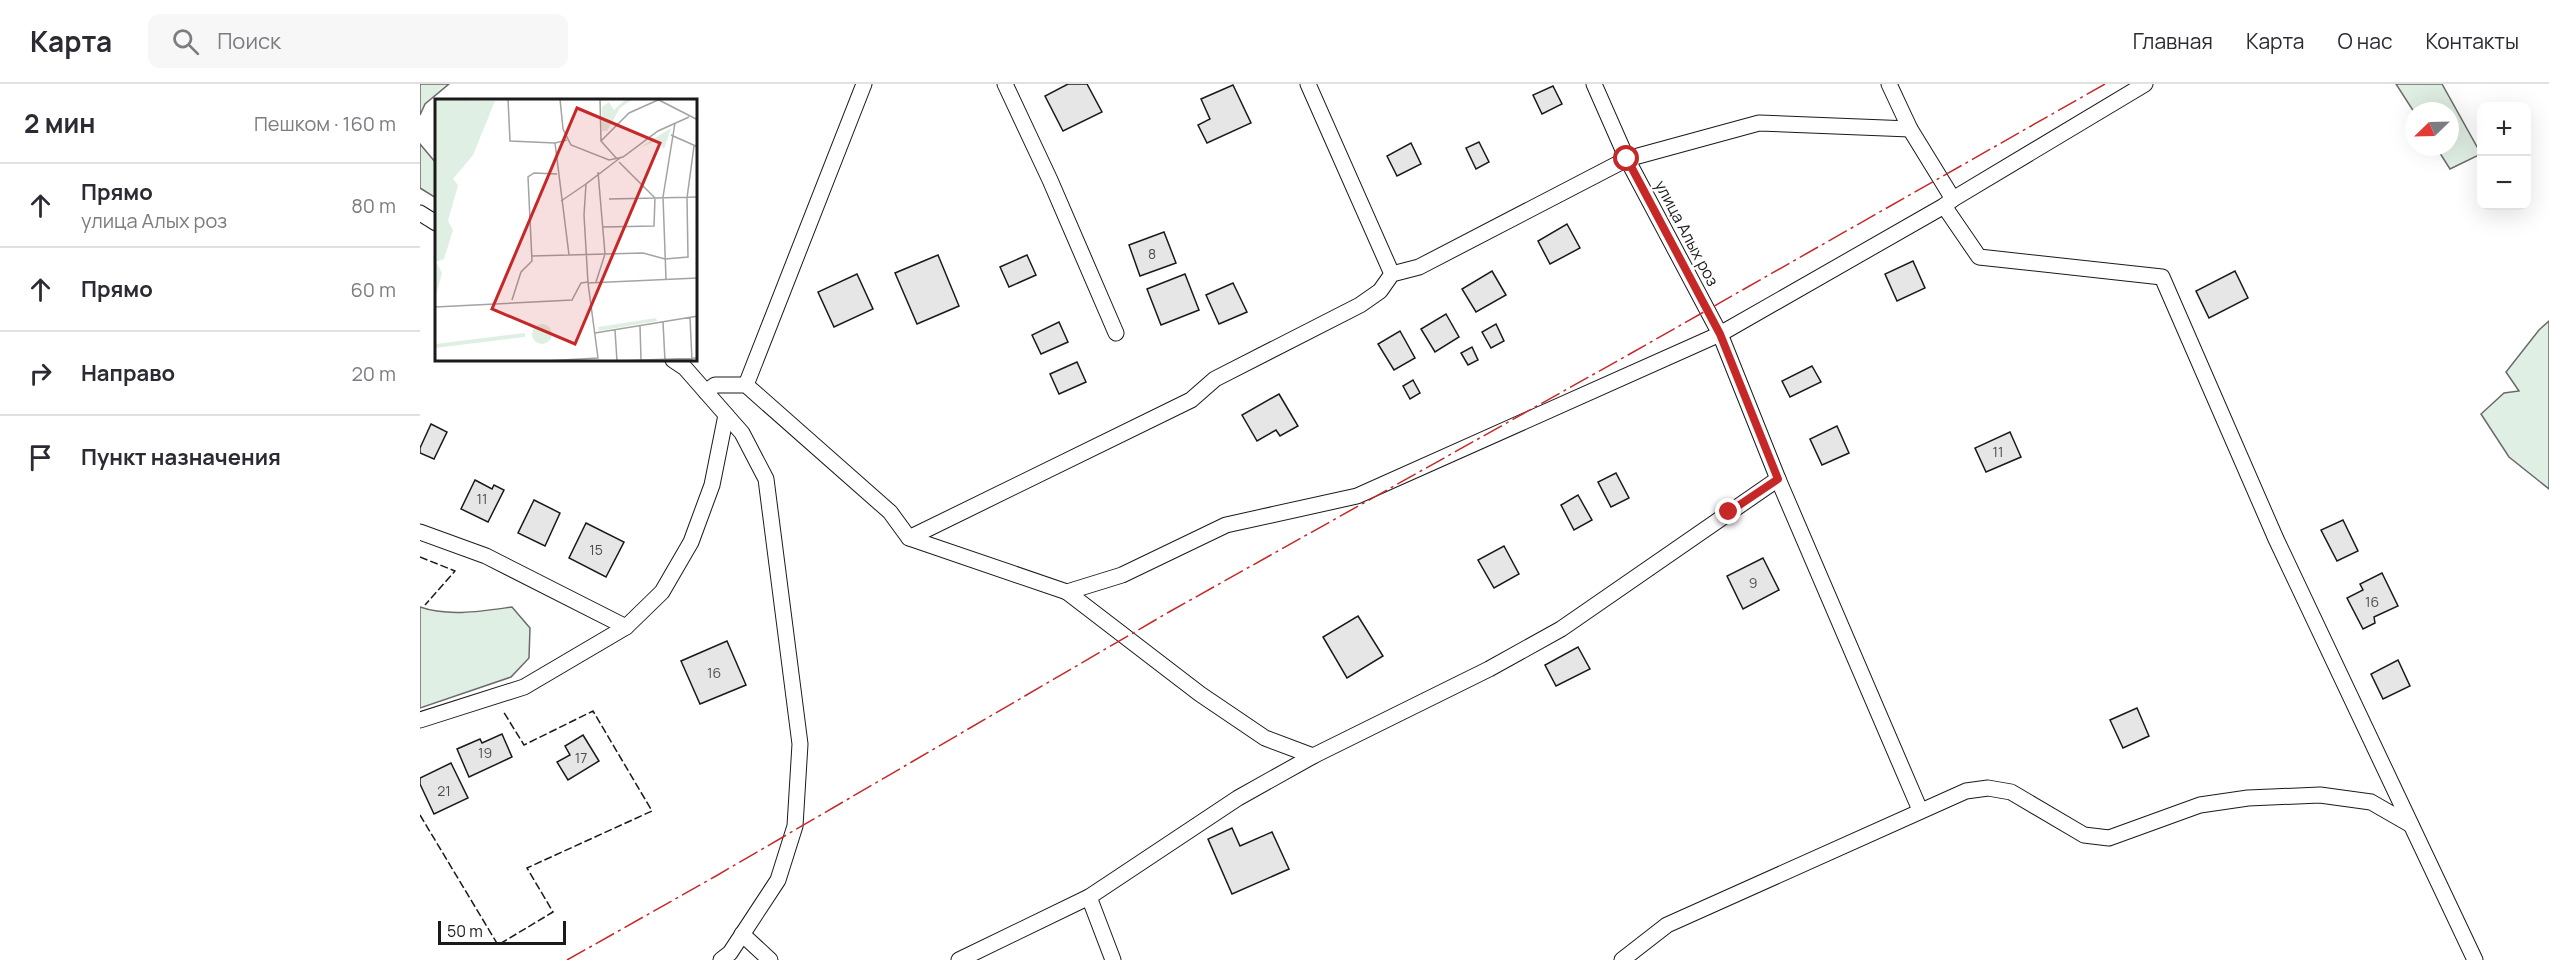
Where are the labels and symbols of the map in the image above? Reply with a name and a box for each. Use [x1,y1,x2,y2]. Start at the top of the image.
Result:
inset map [435,99,698,362]
north arrow [2405,102,2459,156]
route start [1613,145,1639,171]
street label: улица Алых роз [1650,176,1724,290]
house number: 8 [1148,244,1156,263]
house number: 11 [1993,442,2003,461]
house number: 11 [477,489,487,508]
route end [1715,498,1741,524]
house number: 15 [589,540,603,559]
house number: 9 [1749,573,1757,592]
house number: 16 [2365,592,2379,611]
house number: 16 [707,663,721,682]
house number: 19 [478,743,492,762]
house number: 17 [575,748,587,767]
house number: 21 [437,781,451,800]
scale bar [438,918,566,946]

